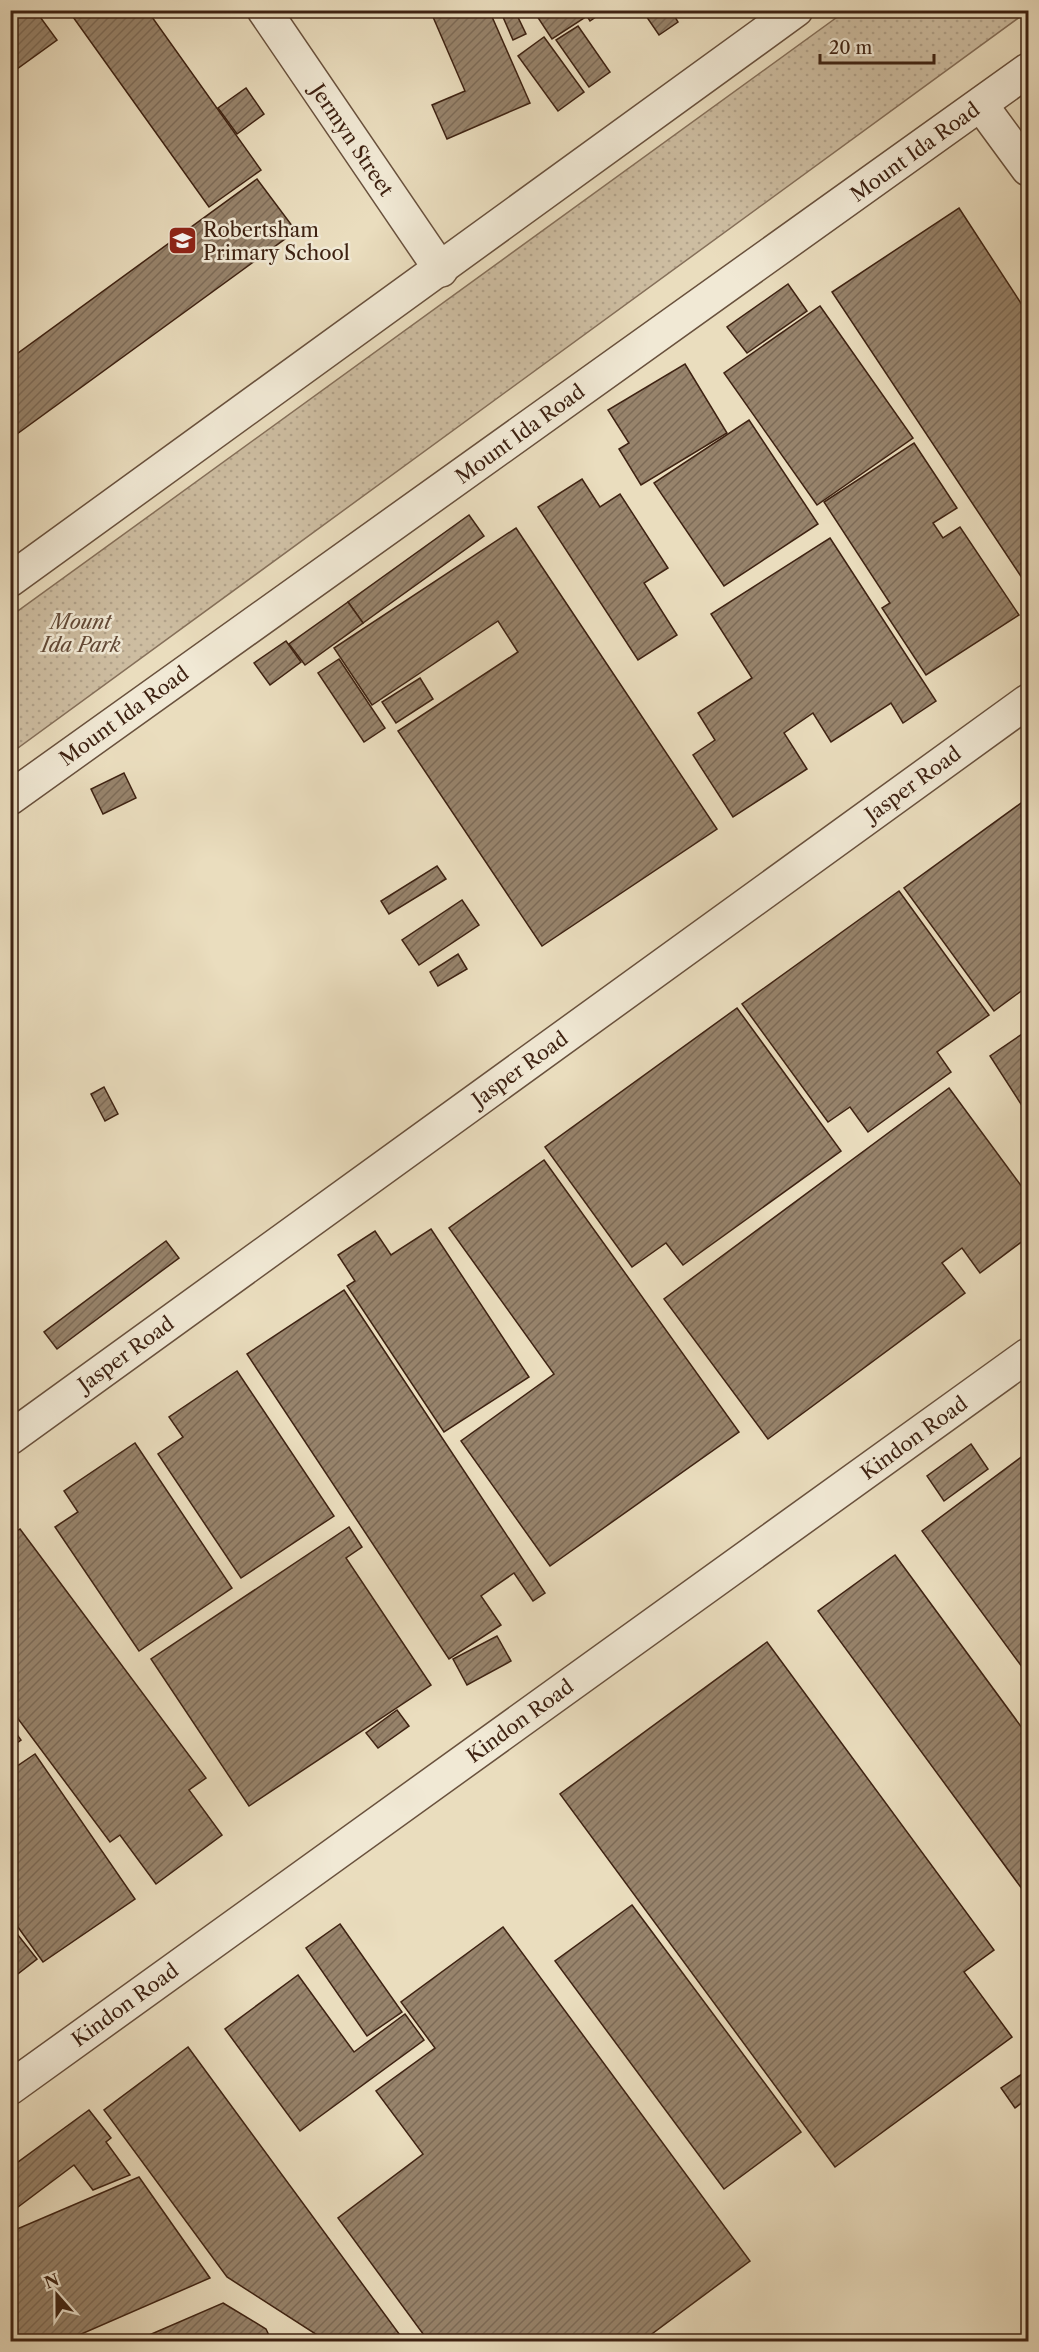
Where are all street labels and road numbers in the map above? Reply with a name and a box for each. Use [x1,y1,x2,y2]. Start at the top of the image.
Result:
street label: Jermyn Street [304,77,398,201]
street label: Mount Ida Road [846,97,984,207]
street label: Mount Ida Road [451,379,589,489]
street label: Mount Ida Road [55,661,193,771]
street label: Jasper Road [858,741,966,829]
street label: Jasper Road [465,1026,573,1114]
street label: Jasper Road [71,1311,179,1399]
street label: Kindon Road [856,1391,972,1485]
street label: Kindon Road [462,1674,578,1768]
street label: Kindon Road [67,1958,183,2052]

